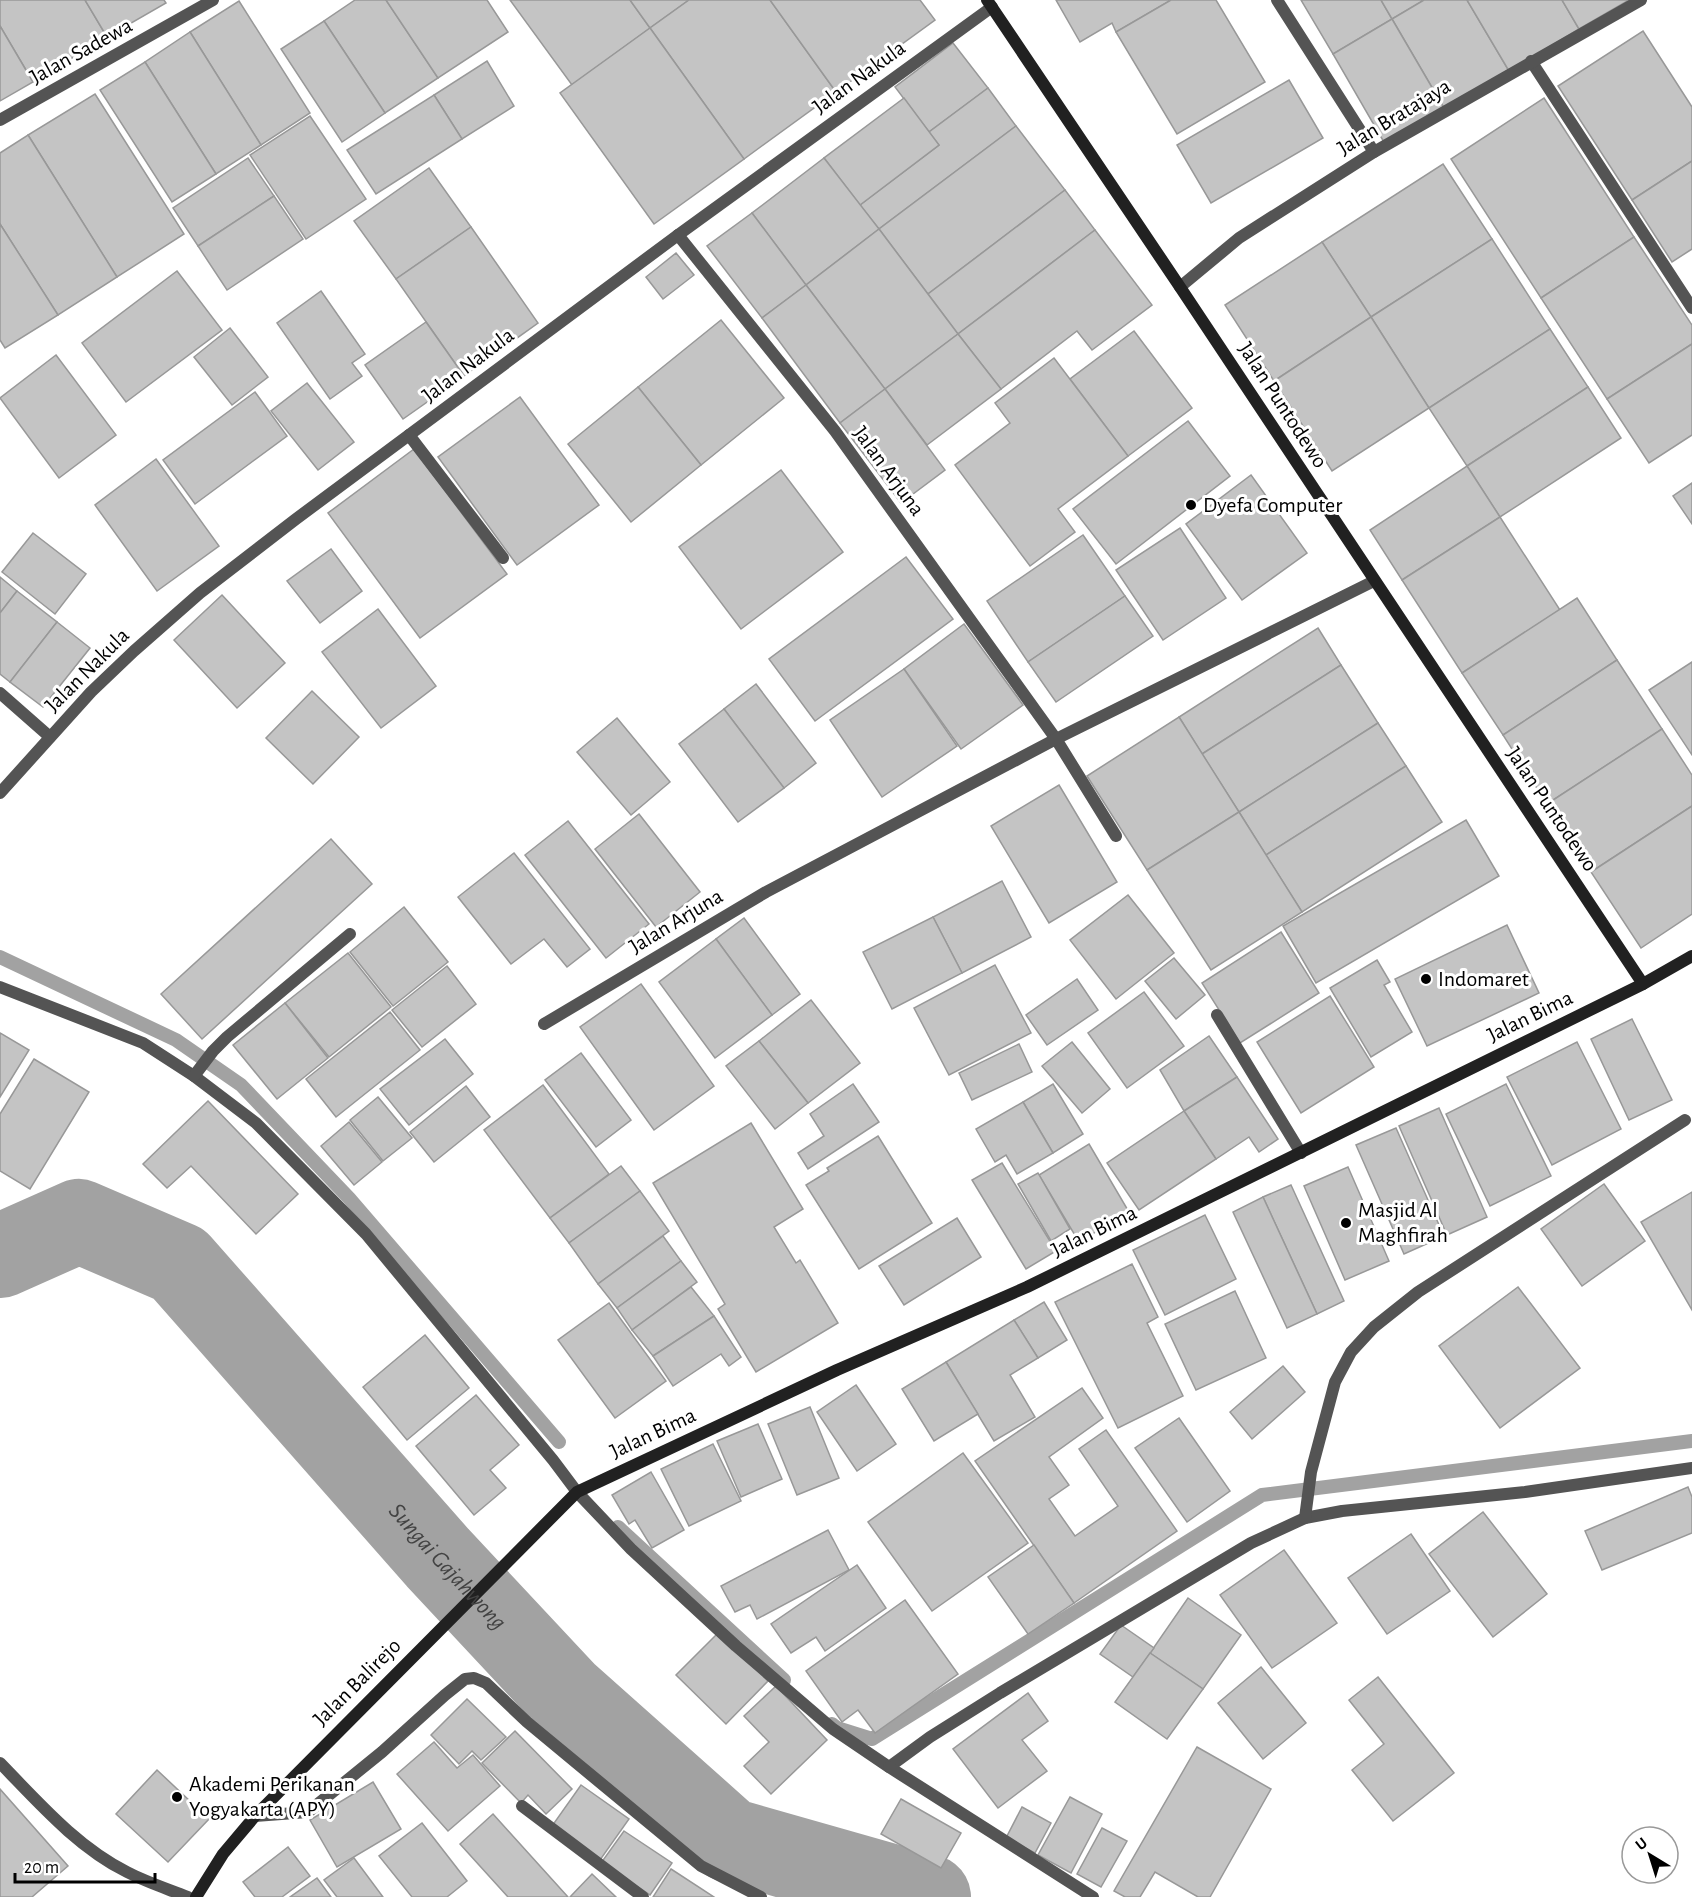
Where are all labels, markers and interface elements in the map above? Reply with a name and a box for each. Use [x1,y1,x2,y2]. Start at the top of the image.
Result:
street label: Jalan Sadewa [26,14,136,88]
street label: Jalan Nakula [809,36,909,118]
street label: Jalan Bratajaya [1334,75,1454,159]
street label: Jalan Nakula [418,324,518,406]
street label: Jalan Puntodewo [1234,338,1332,472]
street label: Jalan Arjuna [849,422,929,520]
place label: Dyefa Computer [1203,494,1342,516]
marker: Dyefa Computer [1184,498,1198,512]
street label: Jalan Nakula [41,624,133,716]
street label: Jalan Puntodewo [1502,743,1602,875]
street label: Jalan Arjuna [625,885,727,957]
place label: Indomaret [1438,968,1529,990]
marker: Indomaret [1419,972,1433,986]
street label: Jalan Bima [1484,986,1576,1046]
place label: Masjid Al Maghfirah [1358,1199,1448,1246]
street label: Jalan Bima [1048,1201,1140,1261]
marker: Masjid Al Maghfirah [1339,1216,1353,1230]
street label: Jalan Bima [607,1404,699,1462]
water label: Sungai Gajahwong [384,1499,511,1635]
street label: Jalan Balirejo [309,1634,405,1730]
place label: Akademi Perikanan Yogyakarta (APY) [189,1773,355,1820]
marker: Akademi Perikanan Yogyakarta (APY) [170,1790,184,1804]
north arrow [1620,1825,1680,1885]
text: U [1632,1835,1650,1853]
scale bar [15,1846,154,1884]
text: 20 m [24,1859,59,1877]

